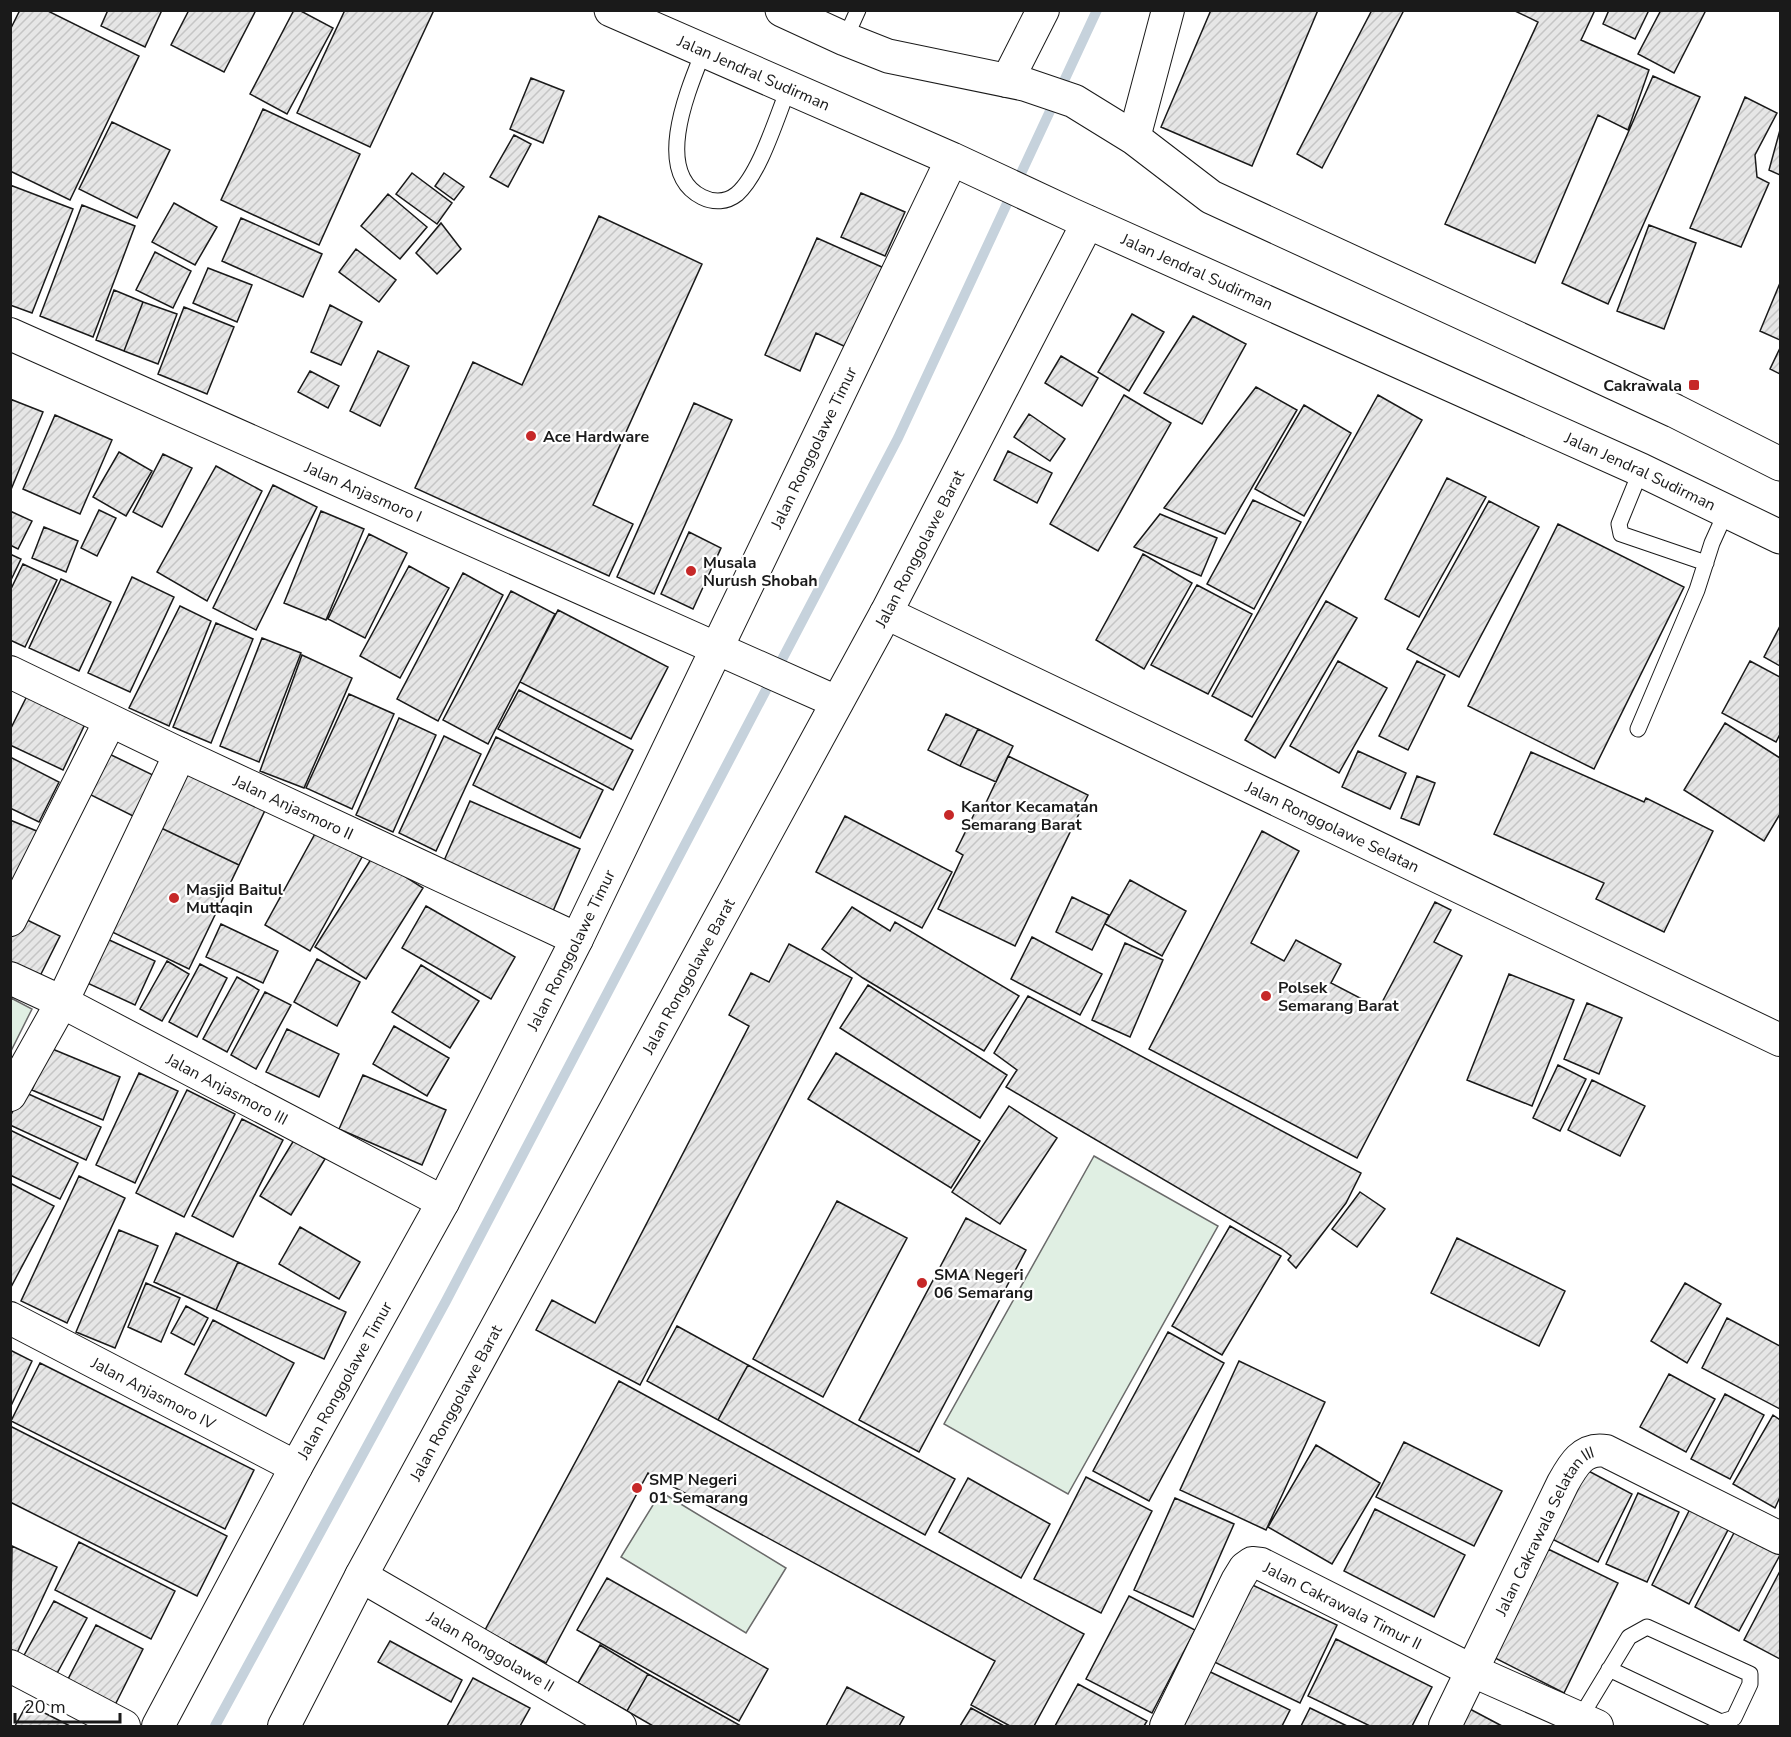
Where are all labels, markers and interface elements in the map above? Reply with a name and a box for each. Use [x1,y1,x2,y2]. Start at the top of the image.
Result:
street label: Jalan Jendral Sudirman [673,30,833,116]
street label: Jalan Jendral Sudirman [1117,228,1276,316]
street label: Jalan Ronggolawe Timur [765,363,863,534]
place label: Cakrawala [1603,375,1682,397]
marker: Cakrawala [1687,378,1701,392]
place label: Ace Hardware [543,426,649,448]
street label: Jalan Jendral Sudirman [1560,427,1719,516]
marker: Ace Hardware [524,429,538,443]
street label: Jalan Anjasmoro I [300,456,425,528]
street label: Jalan Ronggolawe Barat [870,466,970,633]
place label: Musala Nurush Shobah [703,552,818,592]
marker: Musala Nurush Shobah [684,564,698,578]
street label: Jalan Anjasmoro II [228,770,357,845]
street label: Jalan Ronggolawe Selatan [1241,776,1423,878]
place label: Kantor Kecamatan Semarang Barat [961,796,1098,836]
marker: Kantor Kecamatan Semarang Barat [942,808,956,822]
street label: Jalan Ronggolawe Timur [522,866,621,1036]
place label: Masjid Baitul Muttaqin [186,879,283,919]
marker: Masjid Baitul Muttaqin [167,891,181,905]
street label: Jalan Ronggolawe Barat [637,894,741,1059]
place label: Polsek Semarang Barat [1278,977,1400,1017]
marker: Polsek Semarang Barat [1259,989,1273,1003]
street label: Jalan Anjasmoro III [161,1048,292,1131]
place label: SMA Negeri 06 Semarang [934,1264,1033,1304]
marker: SMA Negeri 06 Semarang [915,1276,929,1290]
street label: Jalan Ronggolawe Timur [292,1297,398,1464]
street label: Jalan Ronggolawe Barat [404,1321,508,1486]
street label: Jalan Anjasmoro IV [86,1352,220,1436]
street label: Jalan Cakrawala Selatan III [1490,1441,1597,1620]
place label: SMP Negeri 01 Semarang [649,1469,748,1509]
marker: SMP Negeri 01 Semarang [630,1481,644,1495]
street label: Jalan Cakrawala Timur II [1259,1557,1425,1655]
street label: Jalan Ronggolawe II [422,1606,558,1698]
scale bar [15,1686,120,1724]
text: 20 m [24,1695,66,1719]

